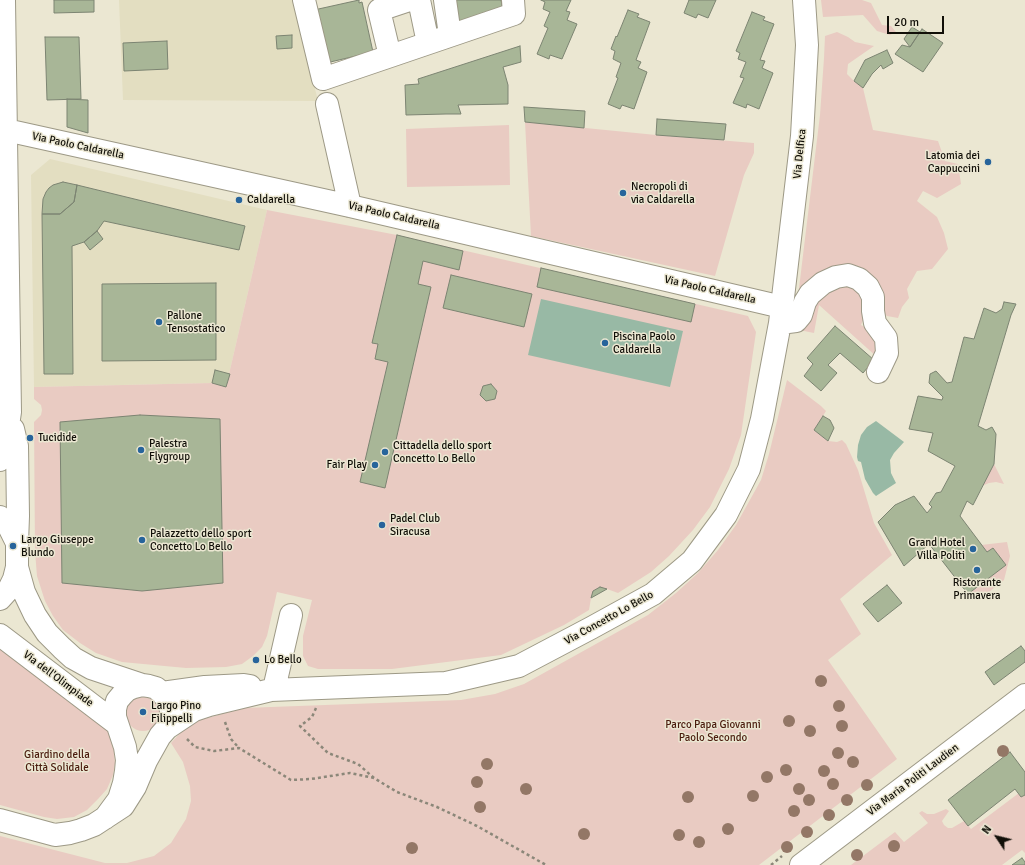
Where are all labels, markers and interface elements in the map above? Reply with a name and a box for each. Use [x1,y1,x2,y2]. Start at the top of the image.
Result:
scale bar [889,8,946,34]
text: 20 m [894,15,919,30]
street label: Via Delfica [791,128,809,180]
street label: Via Paolo Caldarella [31,130,125,162]
place label: Latomia dei Cappuccini [925,149,980,175]
marker: Latomia dei Cappuccini [983,157,993,167]
place label: Necropoli di via Caldarella [631,180,695,206]
marker: Necropoli di via Caldarella [618,188,628,198]
place label: Caldarella [247,193,295,207]
marker: Caldarella [234,195,244,205]
street label: Via Paolo Caldarella [347,199,441,233]
street label: Via Paolo Caldarella [663,273,757,307]
place label: Pallone Tensostatico [167,309,225,335]
marker: Pallone Tensostatico [154,317,164,327]
place label: Piscina Paolo Caldarella [613,330,675,356]
marker: Piscina Paolo Caldarella [600,338,610,348]
place label: Tucidide [38,431,77,445]
marker: Tucidide [25,433,35,443]
place label: Palestra Flygroup [149,437,190,463]
place label: Cittadella dello sport Concetto Lo Bello [393,439,492,465]
marker: Palestra Flygroup [136,445,146,455]
marker: Cittadella dello sport Concetto Lo Bello [380,447,390,457]
place label: Fair Play [327,458,367,472]
marker: Fair Play [370,460,380,470]
place label: Padel Club Siracusa [390,512,440,538]
marker: Padel Club Siracusa [377,520,387,530]
place label: Palazzetto dello sport Concetto Lo Bello [150,527,252,553]
place label: Largo Giuseppe Blundo [21,533,94,559]
marker: Palazzetto dello sport Concetto Lo Bello [137,535,147,545]
place label: Grand Hotel Villa Politi [909,536,965,562]
marker: Largo Giuseppe Blundo [8,541,18,551]
marker: Grand Hotel Villa Politi [968,544,978,554]
marker: Ristorante Primavera [972,565,982,575]
place label: Ristorante Primavera [953,576,1001,602]
street label: Via Concetto Lo Bello [562,588,656,648]
street label: Via dell'Olimpiade [20,648,96,710]
place label: Lo Bello [264,653,302,667]
marker: Lo Bello [251,655,261,665]
place label: Largo Pino Filippelli [151,699,201,725]
marker: Largo Pino Filippelli [138,707,148,717]
park label: Parco Papa Giovanni Paolo Secondo [665,718,761,744]
street label: Via Maria Politi Laudien [864,741,962,819]
park label: Giardino della Città Solidale [24,748,90,774]
north arrow [977,817,1017,857]
text: N [979,823,994,837]

